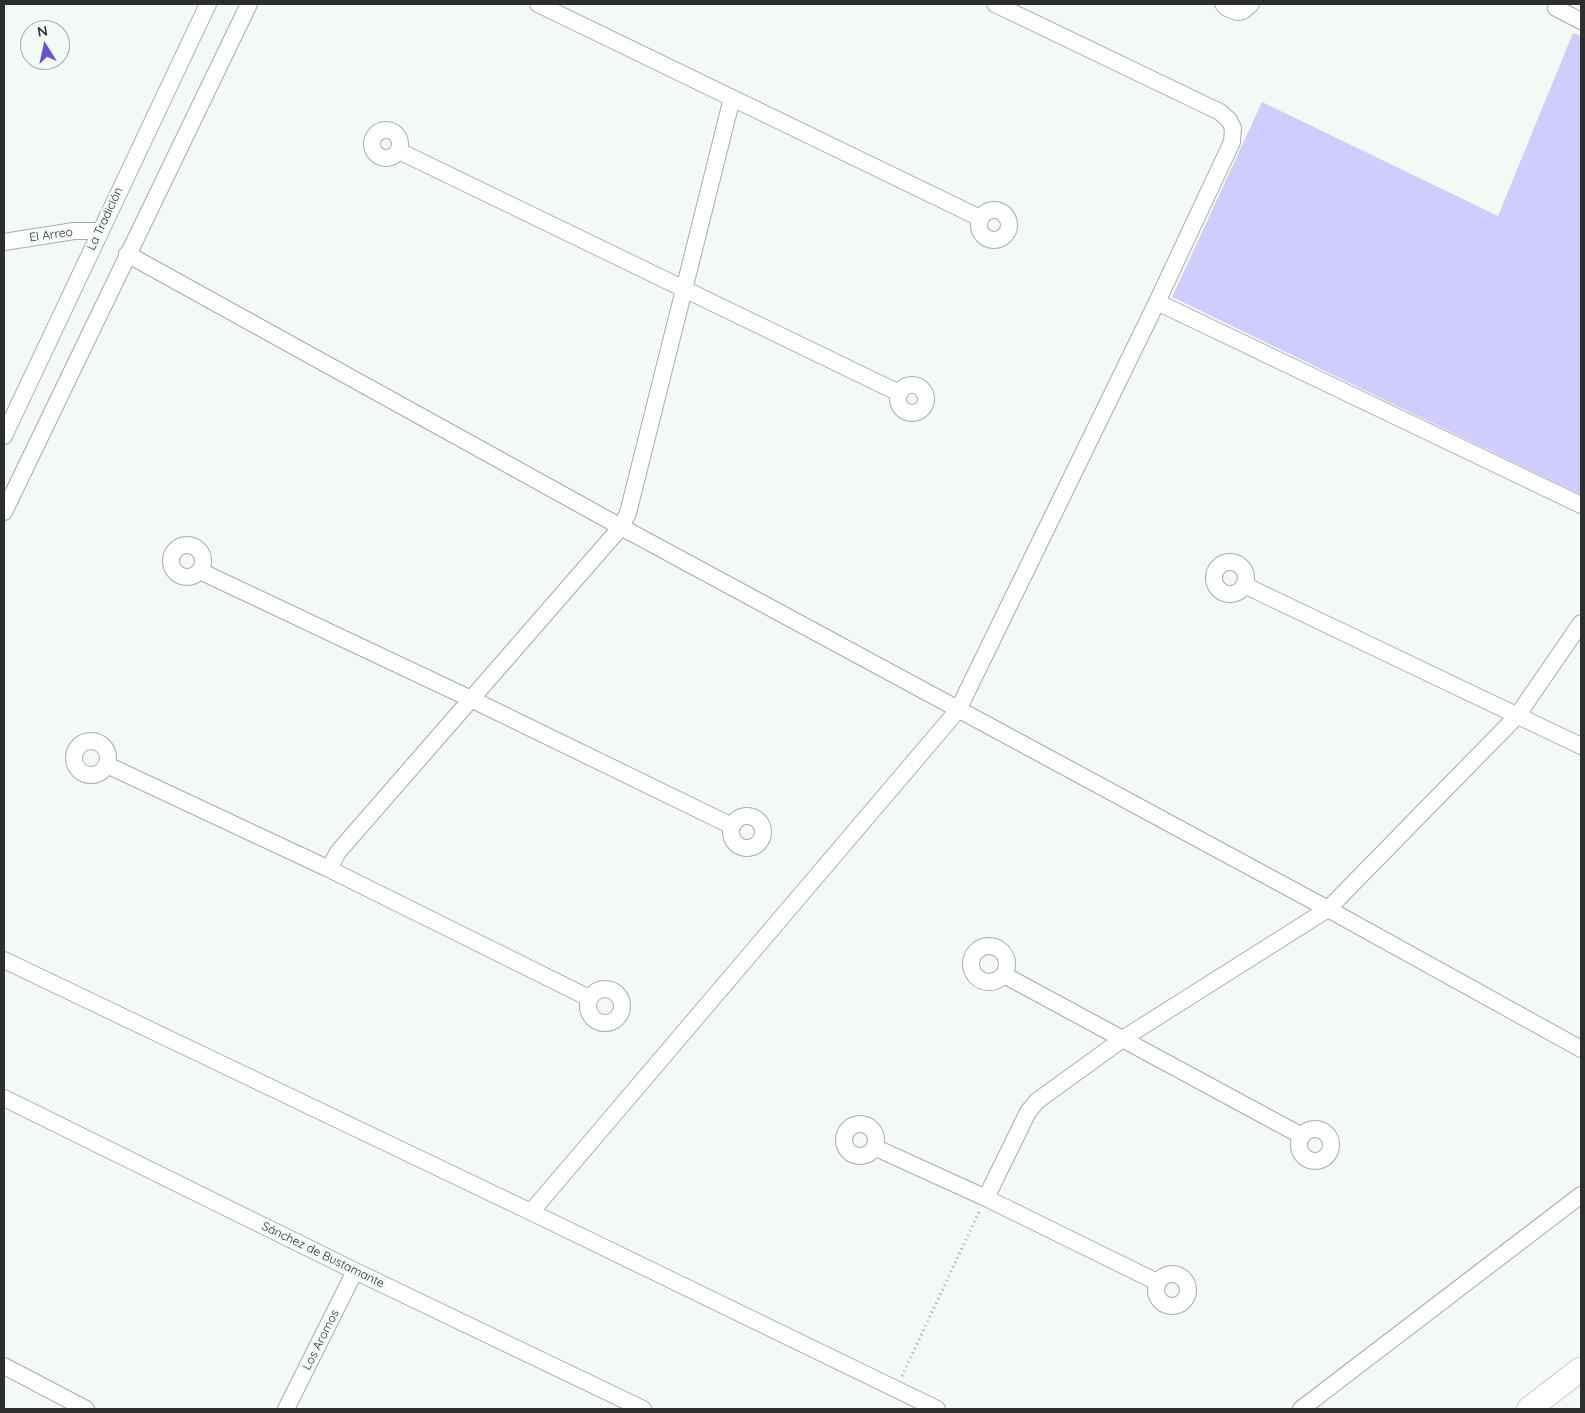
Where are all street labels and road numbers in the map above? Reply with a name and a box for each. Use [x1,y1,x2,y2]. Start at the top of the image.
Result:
street label: La Tradición [84,185,126,253]
street label: El Arreo [28,225,74,245]
street label: Sánchez de Bustamante [259,1219,387,1291]
street label: Los Aromos [300,1307,342,1373]

